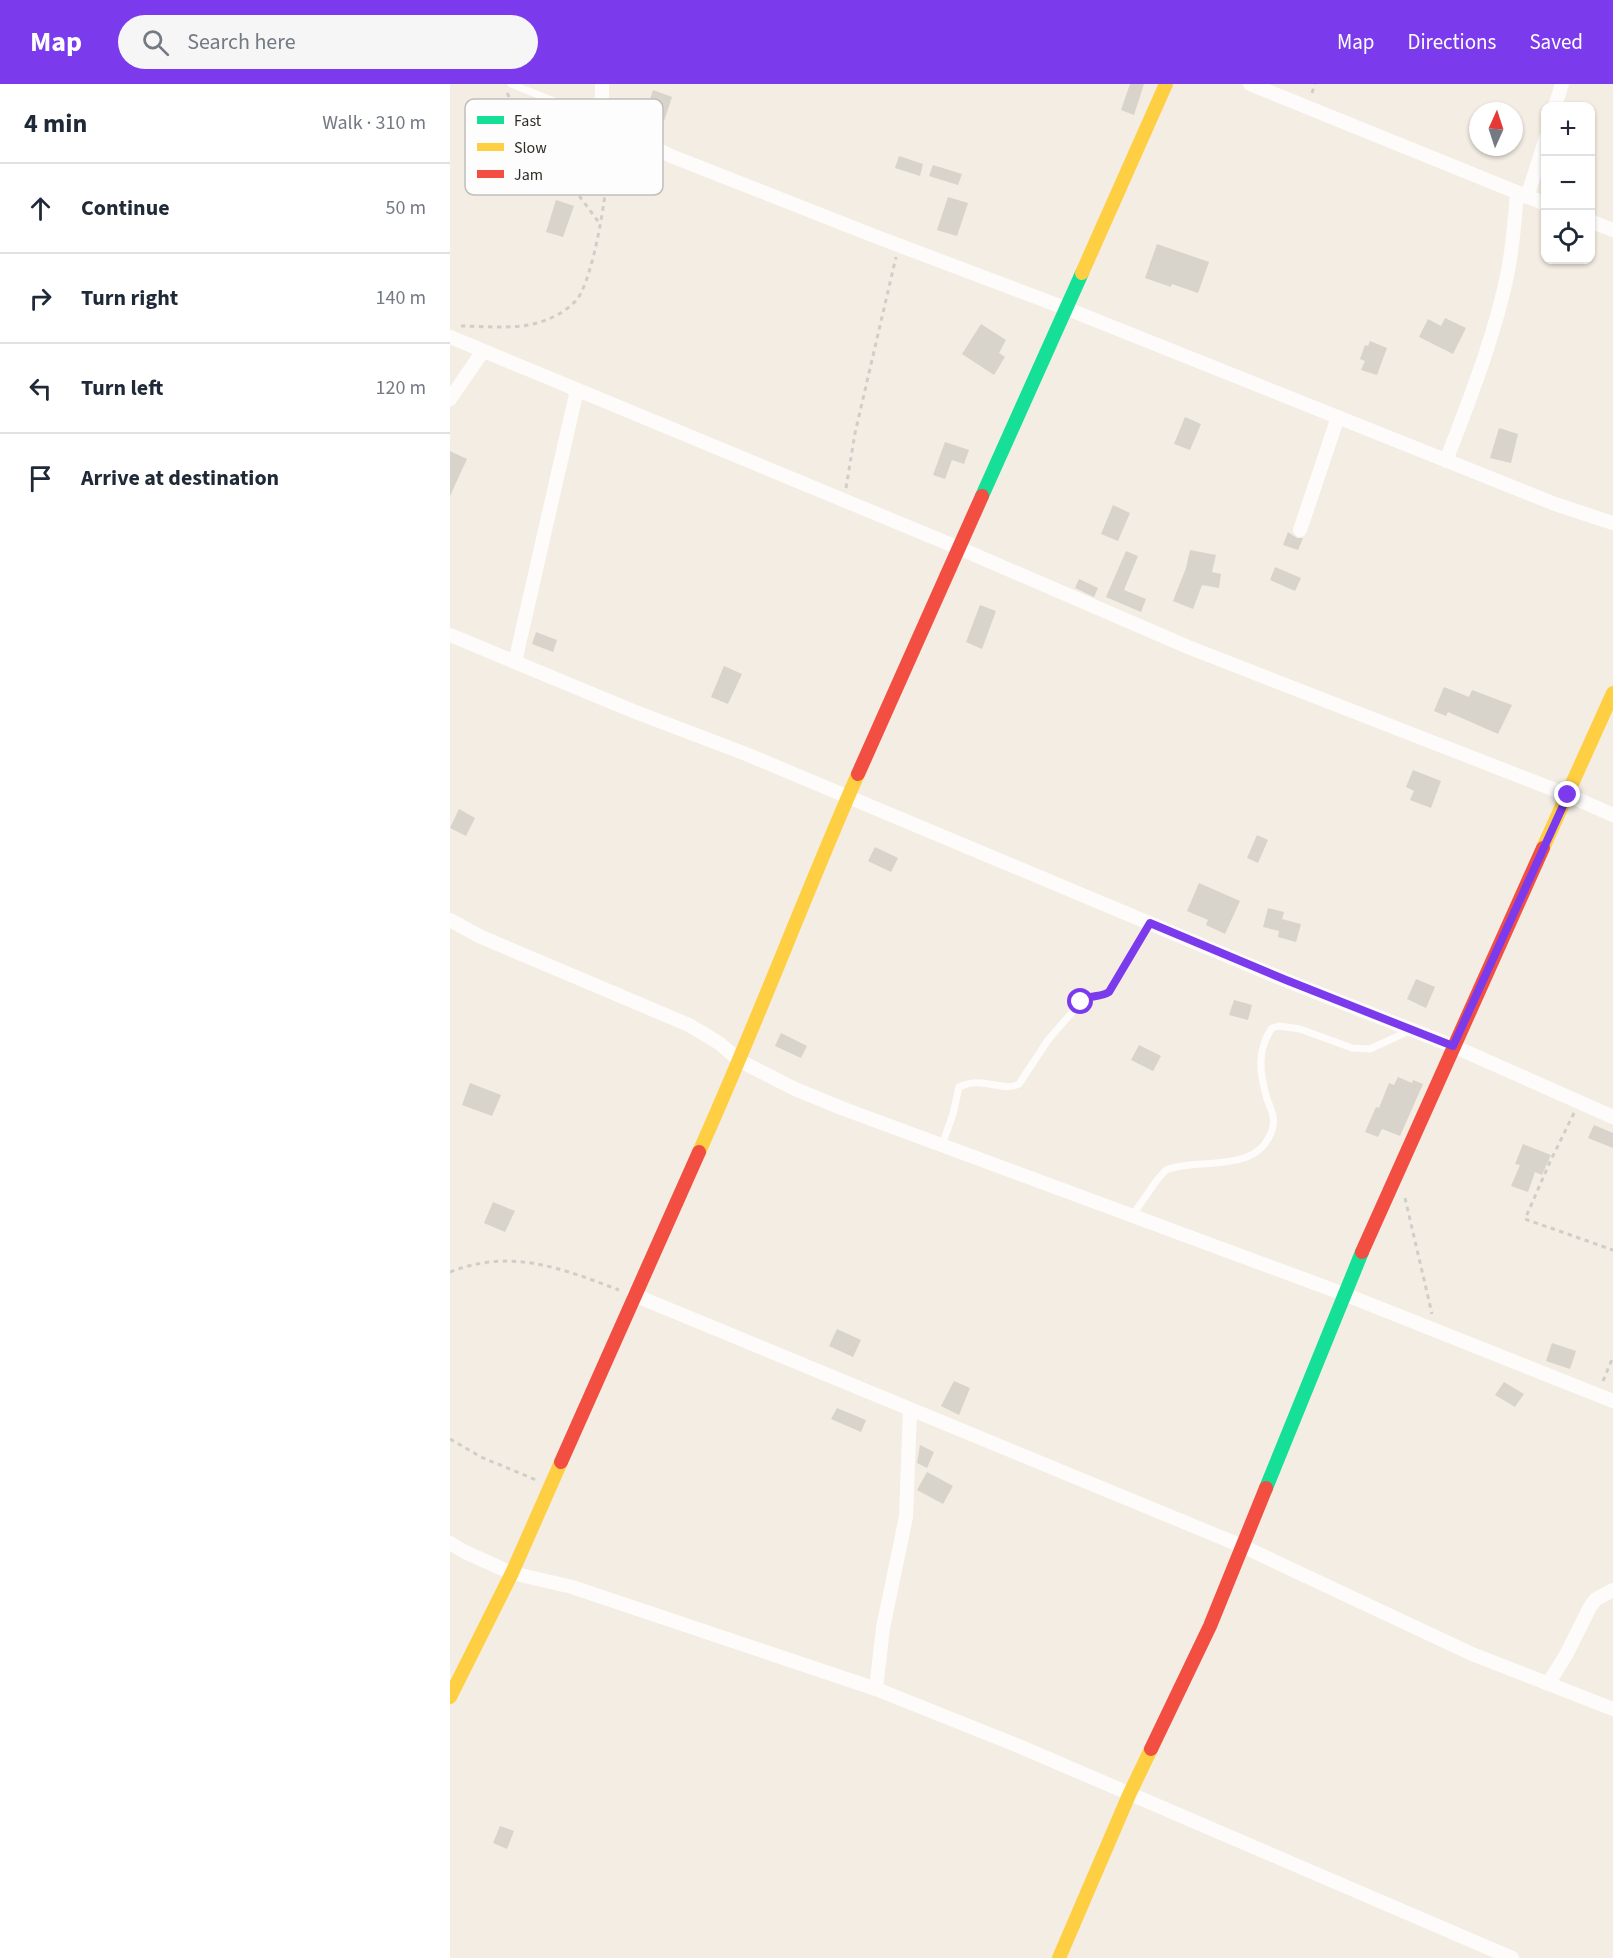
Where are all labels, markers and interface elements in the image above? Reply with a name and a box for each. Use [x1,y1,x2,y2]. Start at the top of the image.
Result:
search box [118,15,538,69]
text: Map [30,22,82,62]
icon: search [139,26,172,59]
text: Search here [187,26,296,58]
text: Map [1337,27,1375,57]
text: Directions [1408,27,1496,57]
text: Saved [1529,27,1583,57]
legend [465,99,663,195]
north arrow [1469,102,1523,156]
map controls [1541,102,1595,264]
button: + [1541,102,1595,156]
text: 4 min [24,105,87,142]
text: Walk · 310 m [322,109,426,137]
text: Fast [514,110,542,132]
text: Slow [514,137,547,159]
button: − [1541,156,1595,210]
text: Jam [514,164,543,186]
icon: ahead [24,192,57,225]
text: Continue [81,192,170,224]
text: 50 m [386,194,426,222]
button: locate [1541,210,1595,264]
icon: right [24,282,57,315]
text: Turn right [81,282,178,314]
text: 140 m [376,284,426,312]
icon: left [24,372,57,405]
text: Turn left [81,372,163,404]
text: 120 m [376,374,426,402]
icon: arrive [24,462,57,495]
text: Arrive at destination [81,462,279,494]
route end [1554,781,1580,807]
route start [1067,988,1093,1014]

